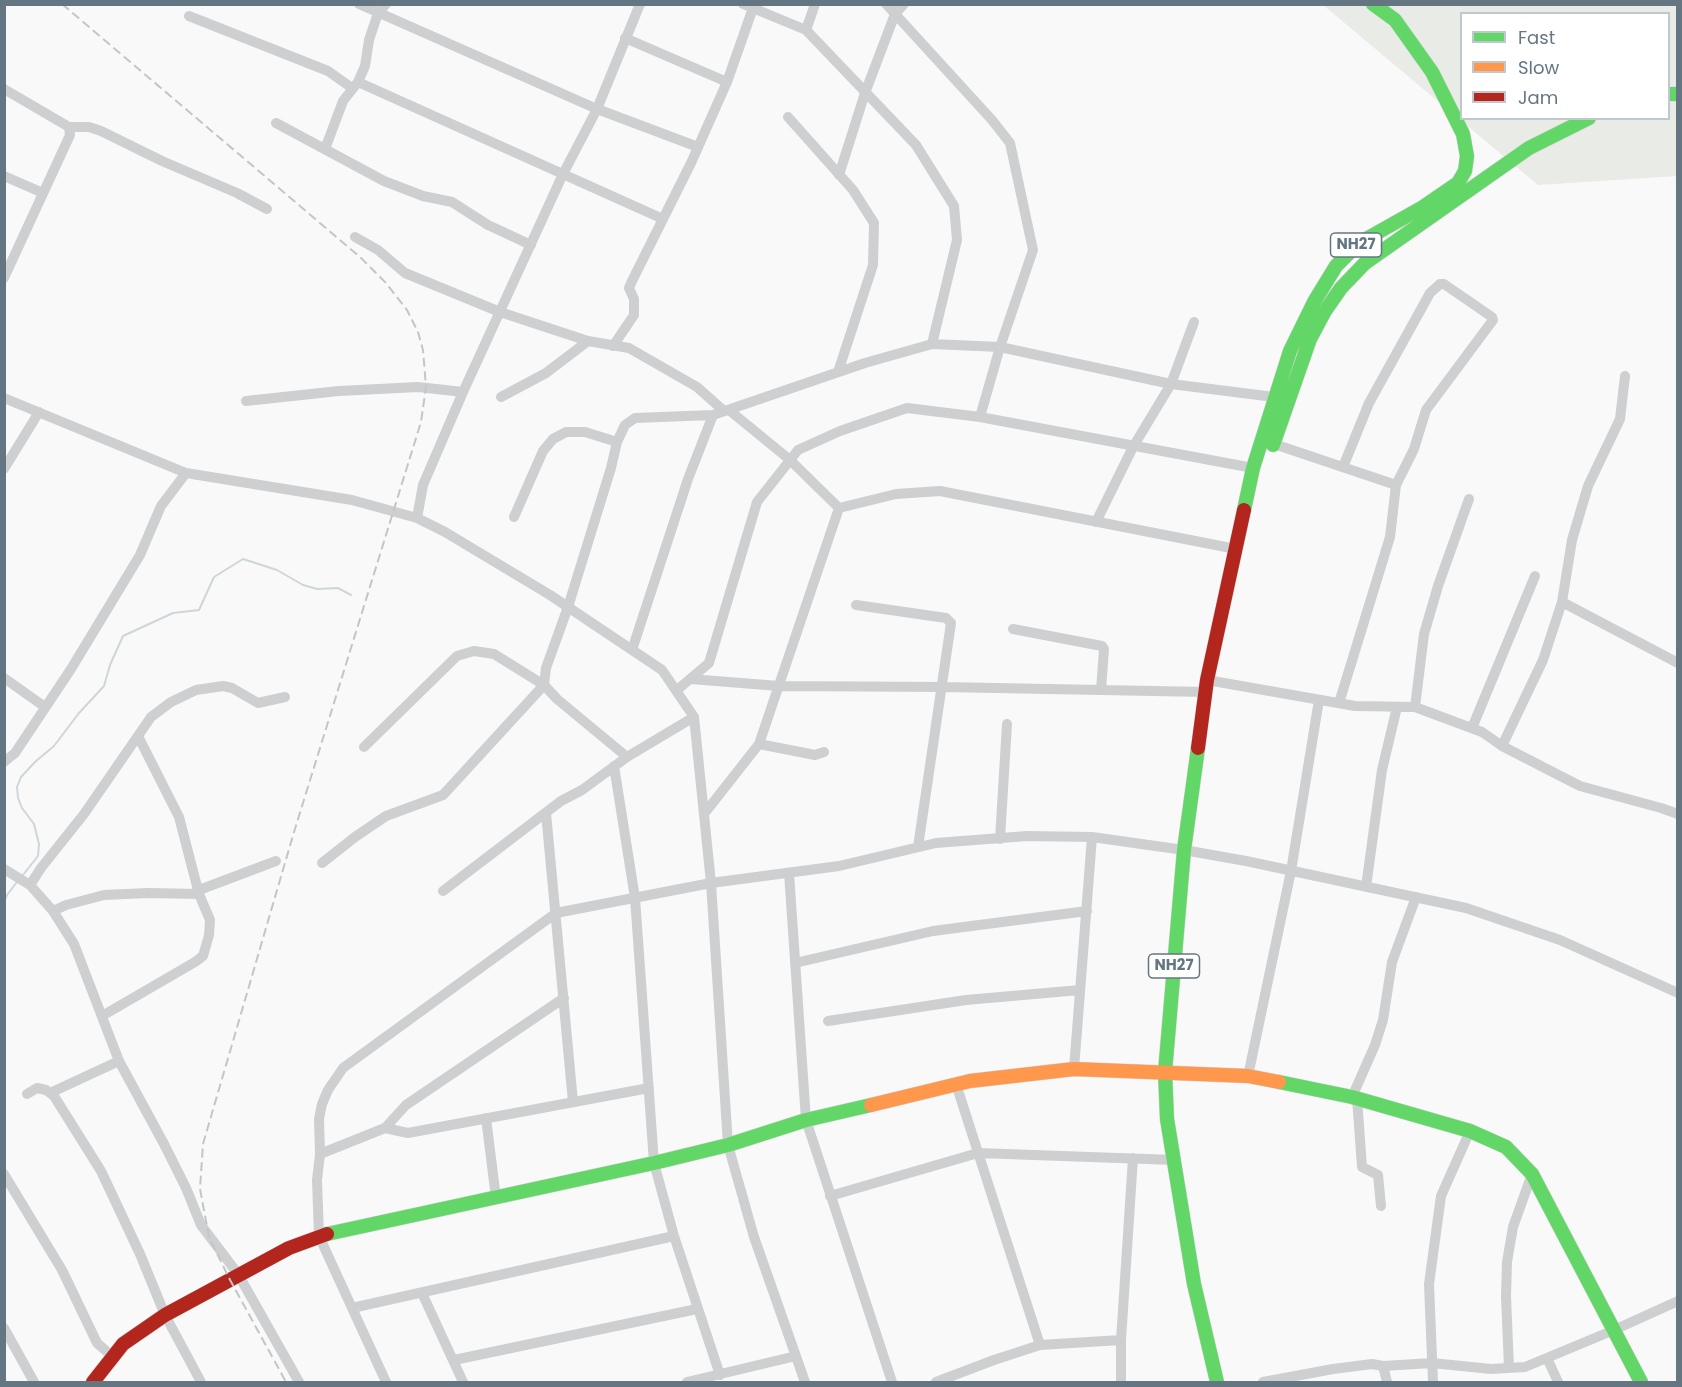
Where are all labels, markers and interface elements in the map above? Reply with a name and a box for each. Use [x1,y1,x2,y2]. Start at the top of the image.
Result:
legend [1460,12,1670,120]
text: Fast [1518,25,1555,50]
text: Slow [1518,55,1559,80]
text: Jam [1518,85,1558,110]
road number: NH27 [1330,233,1382,257]
road number: NH27 [1148,954,1200,978]

